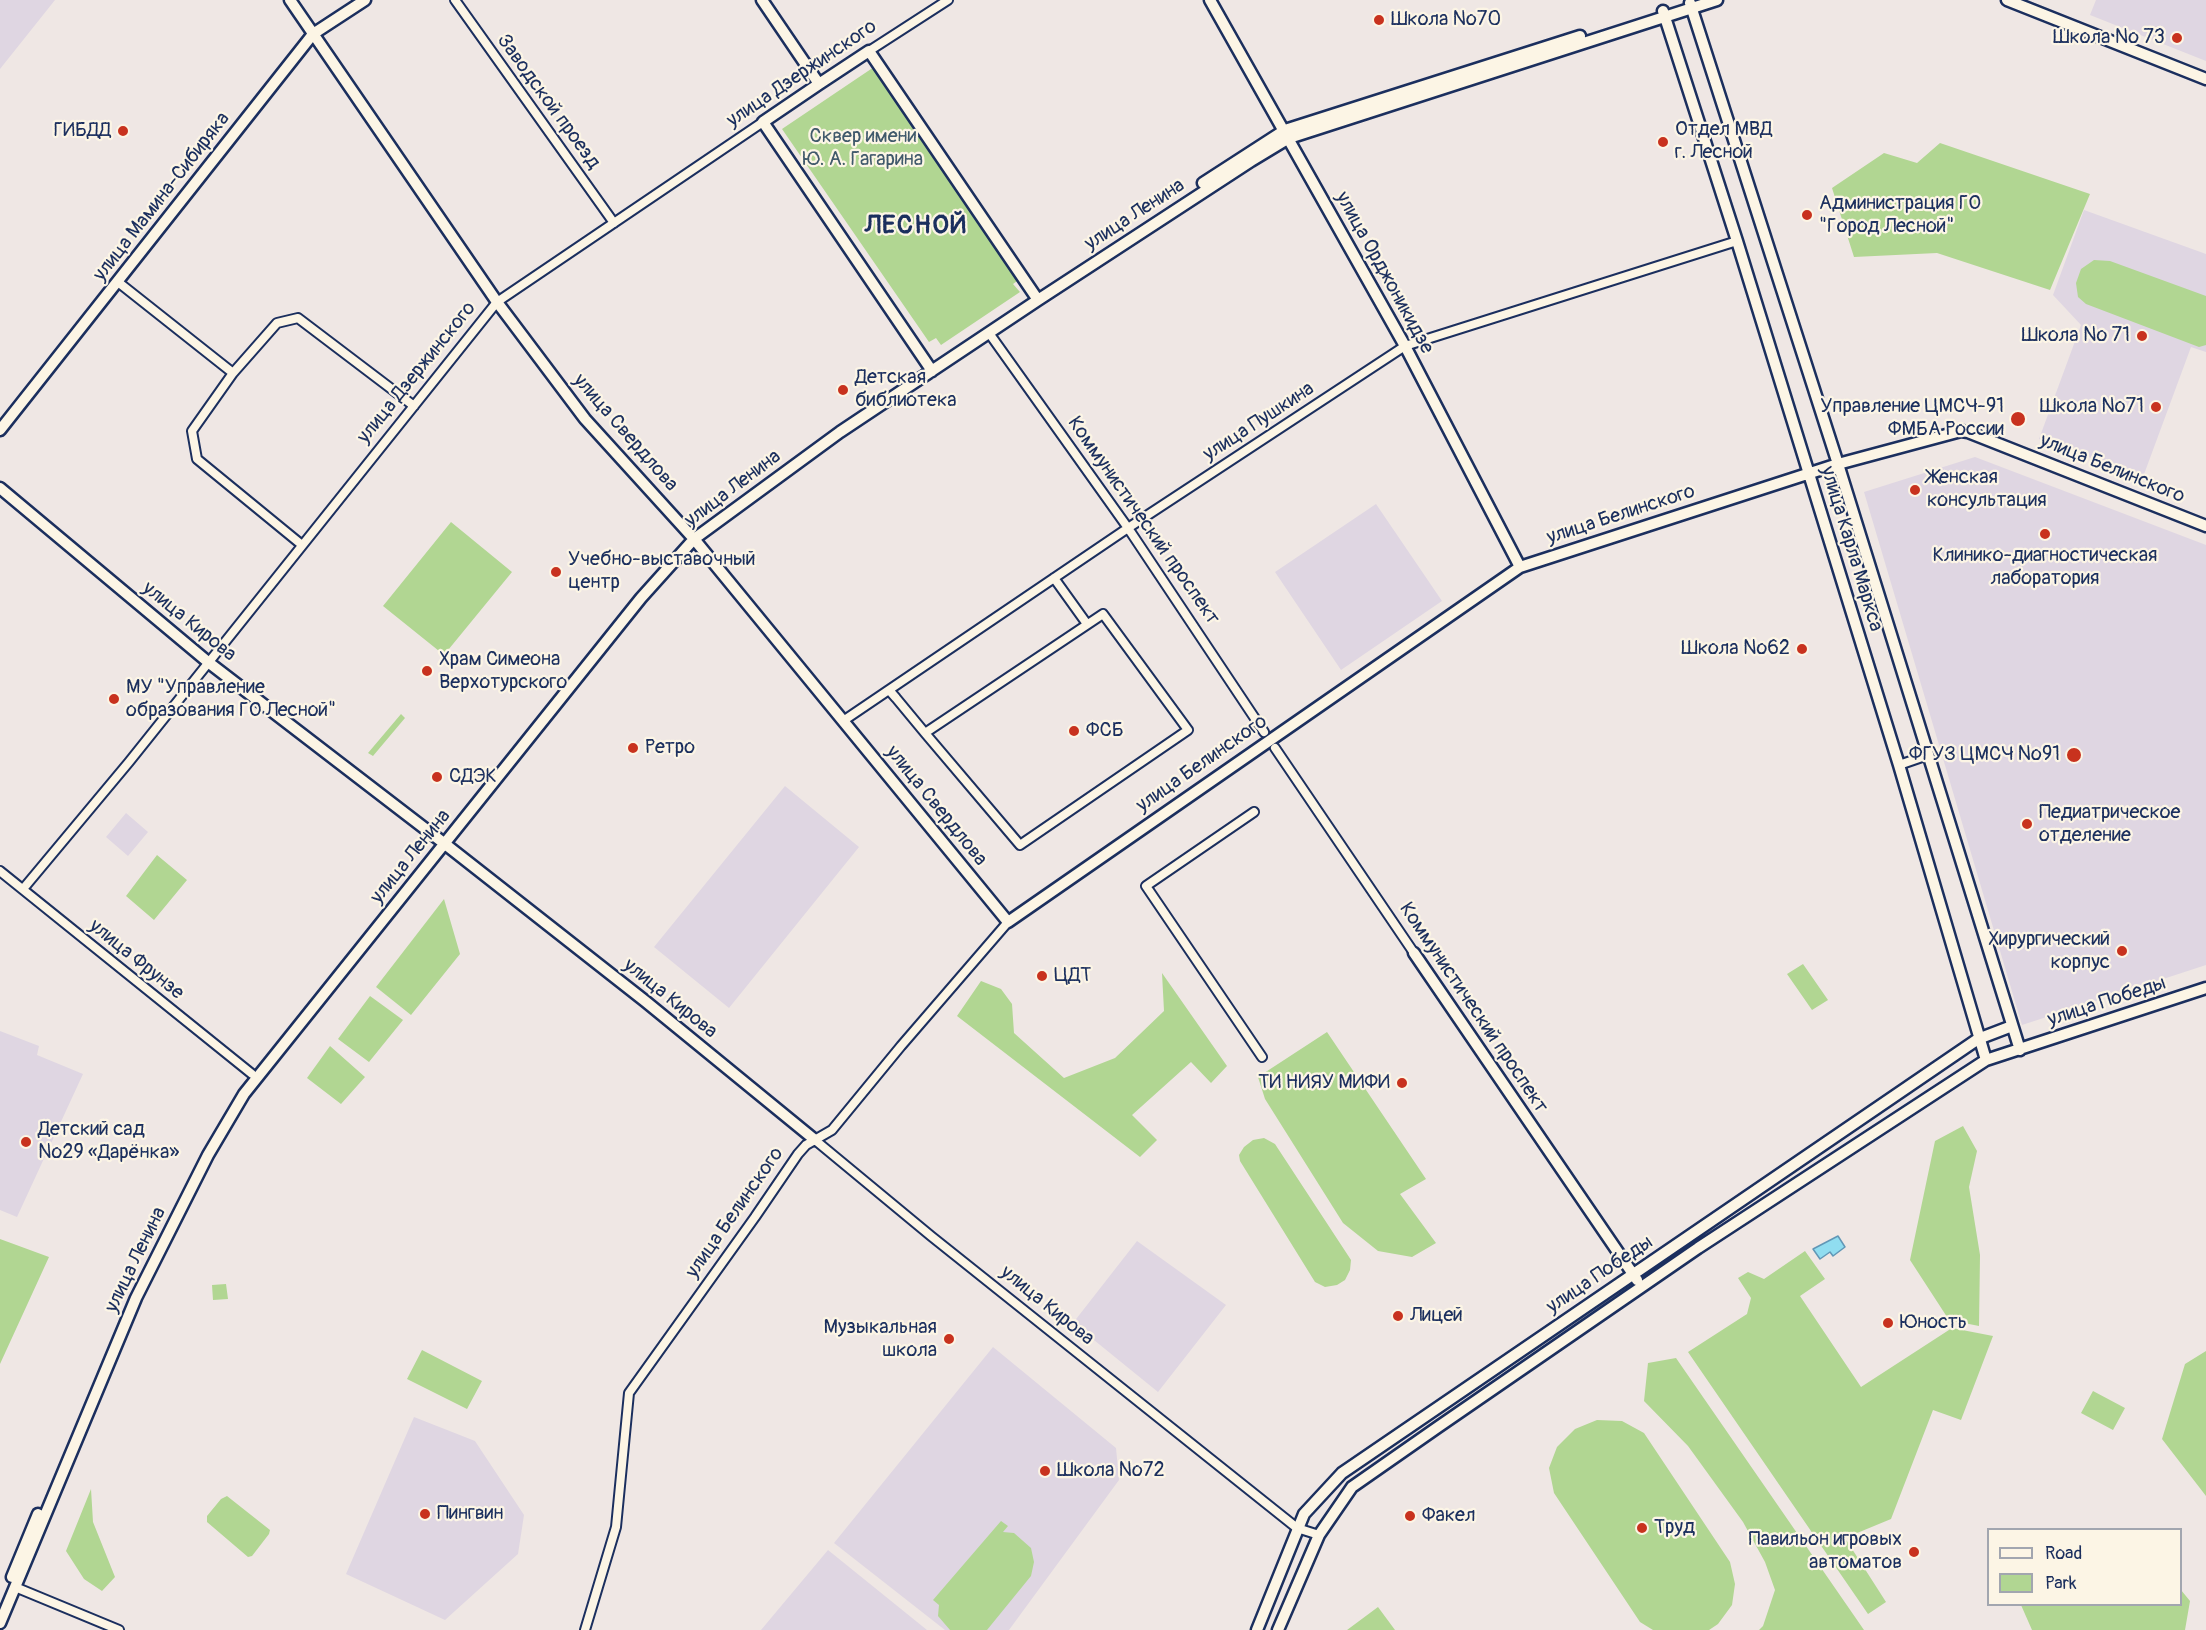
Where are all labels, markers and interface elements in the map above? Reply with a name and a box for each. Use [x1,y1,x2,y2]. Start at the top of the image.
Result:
place label: Школа №70 [1391,8,1501,32]
marker: Школа №70 [1372,13,1386,27]
street label: улица Дзержинского [723,15,881,133]
place label: Школа № 73 [2053,26,2165,50]
street label: Заводской проезд [491,30,605,174]
marker: Школа № 73 [2170,31,2184,45]
street label: улица Мамина-Сибиряка [89,108,235,286]
place label: Отдел МВД г. Лесной [1675,118,1772,165]
place label: ГИБДД [53,119,111,143]
marker: ГИБДД [116,124,130,138]
park label: Сквер имени Ю. А. Гагарина [803,125,923,172]
marker: Отдел МВД г. Лесной [1656,135,1670,149]
street label: улица Ленина [1081,174,1189,256]
street label: улица Орджоникидзе [1330,188,1438,358]
place label: Администрация ГО "Город Лесной" [1819,192,1981,239]
marker: Администрация ГО "Город Лесной" [1800,208,1814,222]
district label: ЛЕСНОЙ [865,210,967,242]
street label: улица Дзержинского [352,297,482,449]
place label: Школа № 71 [2021,324,2130,348]
marker: Школа № 71 [2135,329,2149,343]
place label: Детская библиотека [855,366,957,413]
street label: улица Свердлова [567,369,683,497]
street label: улица Пушкина [1199,377,1319,467]
marker: Детская библиотека [836,383,850,397]
place label: Управление ЦМСЧ-91 ФМБА России [1820,395,2004,442]
place label: Школа №71 [2040,395,2144,419]
marker: Школа №71 [2149,400,2163,414]
marker: Управление ЦМСЧ-91 ФМБА России [2009,410,2027,428]
street label: Коммунистический проспект [1062,412,1224,630]
street label: улица Белинского [2036,429,2188,509]
street label: улица Ленина [680,445,786,533]
street label: улица Карла Маркса [1814,464,1888,634]
place label: Женская консультация [1927,466,2047,513]
street label: улица Белинского [1544,480,1698,550]
marker: Женская консультация [1908,483,1922,497]
marker: Клинико-диагностическая лаборатория [2038,527,2052,541]
place label: Клинико-диагностическая лаборатория [1933,544,2157,591]
place label: Учебно-выставочный центр [568,548,756,595]
marker: Учебно-выставочный центр [549,565,563,579]
street label: улица Кирова [137,577,241,667]
place label: Школа №62 [1681,637,1790,661]
marker: Школа №62 [1795,642,1809,656]
place label: Храм Симеона Верхотурского [439,648,567,695]
marker: Храм Симеона Верхотурского [420,664,434,678]
place label: МУ "Управление образования ГО Лесной" [126,676,336,723]
marker: МУ "Управление образования ГО Лесной" [107,692,121,706]
street label: улица Белинского [1132,710,1272,818]
place label: ФСБ [1086,719,1124,743]
marker: ФСБ [1067,724,1081,738]
place label: Ретро [645,736,695,760]
marker: Ретро [626,741,640,755]
street label: улица Свердлова [880,741,992,871]
place label: ФГУЗ ЦМСЧ №91 [1909,743,2060,767]
marker: ФГУЗ ЦМСЧ №91 [2065,746,2083,764]
place label: СДЭК [449,765,497,789]
marker: СДЭК [430,770,444,784]
place label: Педиатрическое отделение [2039,801,2180,848]
street label: улица Ленина [366,805,456,909]
marker: Педиатрическое отделение [2020,817,2034,831]
street label: Коммунистический проспект [1393,898,1553,1118]
street label: улица Фрунзе [84,914,188,1006]
place label: Хирургический корпус [1988,928,2110,975]
marker: Хирургический корпус [2115,944,2129,958]
street label: улица Кирова [618,954,722,1044]
place label: ЦДТ [1054,964,1091,988]
marker: ЦДТ [1035,969,1049,983]
street label: улица Победы [2045,972,2169,1032]
place label: ТИ НИЯУ МИФИ [1258,1071,1390,1095]
marker: ТИ НИЯУ МИФИ [1395,1076,1409,1090]
place label: Детский сад №29 «Дарёнка» [38,1118,179,1165]
marker: Детский сад №29 «Дарёнка» [19,1135,33,1149]
street label: улица Белинского [681,1143,789,1283]
street label: улица Ленина [100,1203,172,1317]
street label: улица Победы [1542,1231,1658,1319]
street label: улица Кирова [995,1261,1099,1351]
place label: Лицей [1410,1304,1463,1328]
marker: Лицей [1391,1309,1405,1323]
place label: Юность [1900,1311,1967,1335]
place label: Музыкальная школа [824,1316,937,1363]
marker: Юность [1881,1316,1895,1330]
marker: Музыкальная школа [942,1332,956,1346]
place label: Школа №72 [1057,1459,1165,1483]
marker: Школа №72 [1038,1464,1052,1478]
place label: Пингвин [437,1502,503,1526]
place label: Факел [1422,1504,1475,1528]
marker: Пингвин [418,1507,432,1521]
marker: Факел [1403,1509,1417,1523]
place label: Труд [1654,1516,1695,1540]
marker: Труд [1635,1521,1649,1535]
place label: Павильон игровых автоматов [1749,1528,1902,1575]
legend [1987,1528,2182,1606]
text: Road [2045,1542,2082,1565]
marker: Павильон игровых автоматов [1907,1545,1921,1559]
text: Park [2045,1572,2077,1595]

